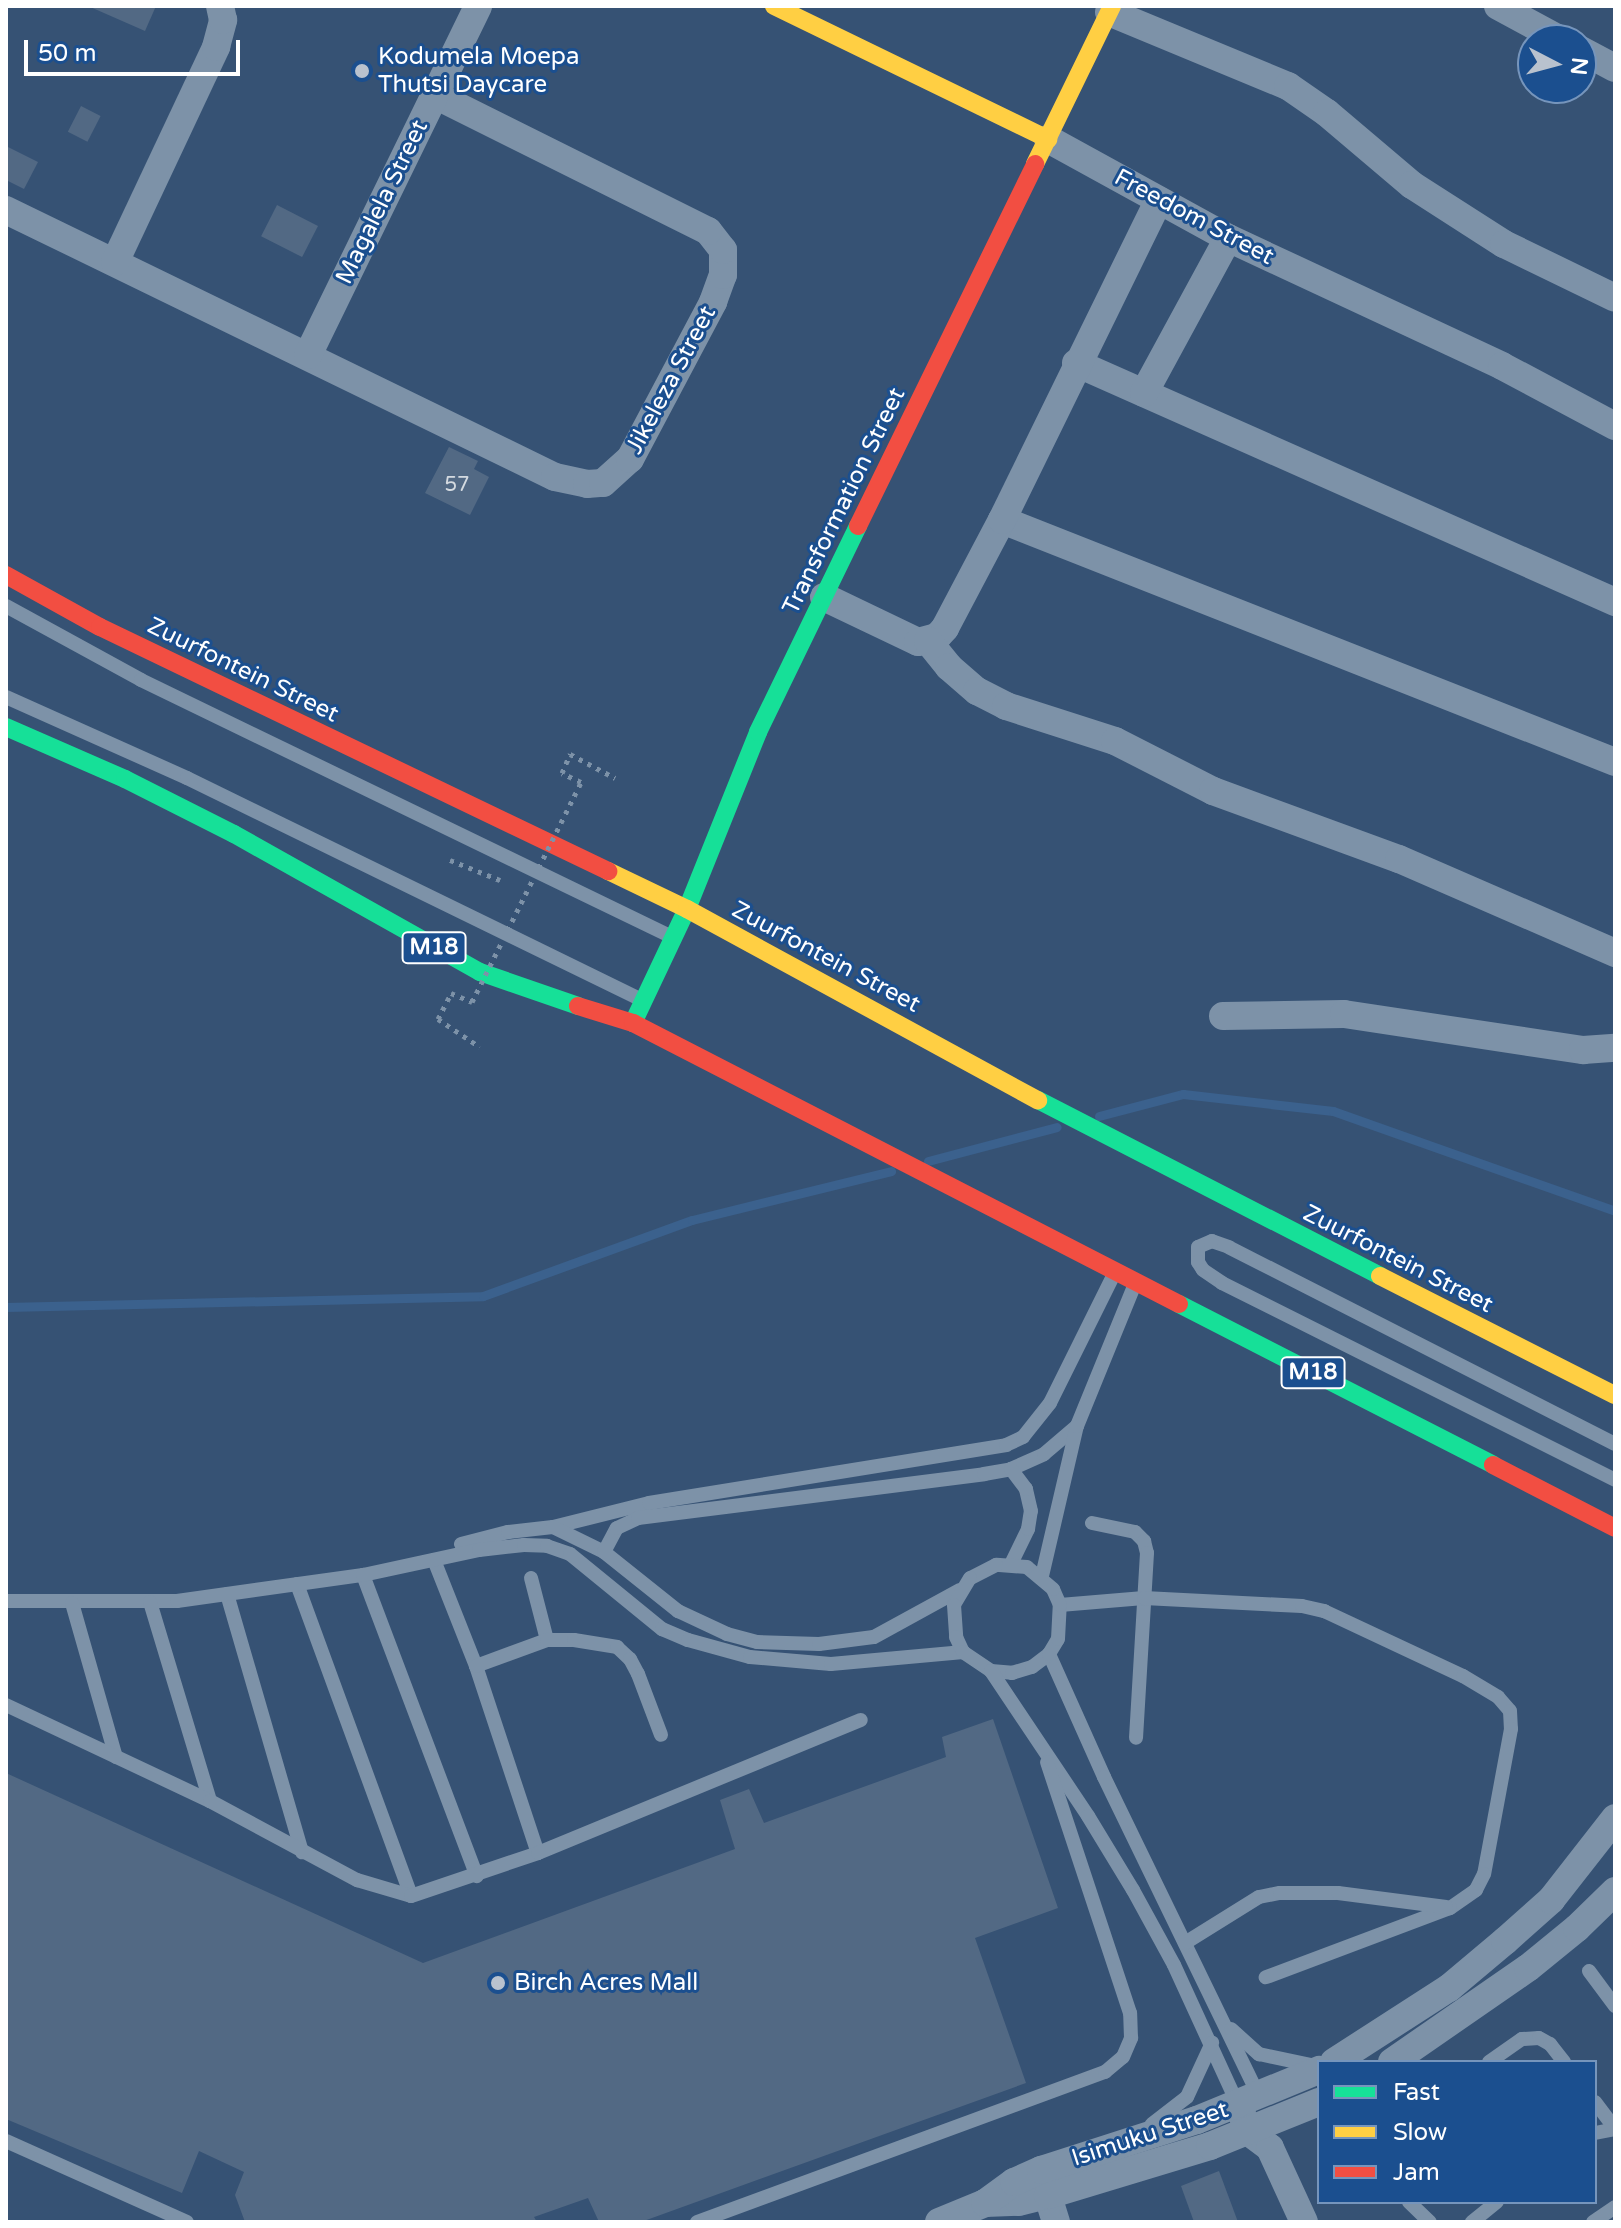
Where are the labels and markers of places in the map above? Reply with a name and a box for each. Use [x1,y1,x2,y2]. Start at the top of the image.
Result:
place label: Kodumela Moepa Thutsi Daycare [378,43,579,99]
marker: Kodumela Moepa Thutsi Daycare [353,62,371,80]
place label: Birch Acres Mall [514,1969,698,1997]
marker: Birch Acres Mall [489,1974,507,1992]

